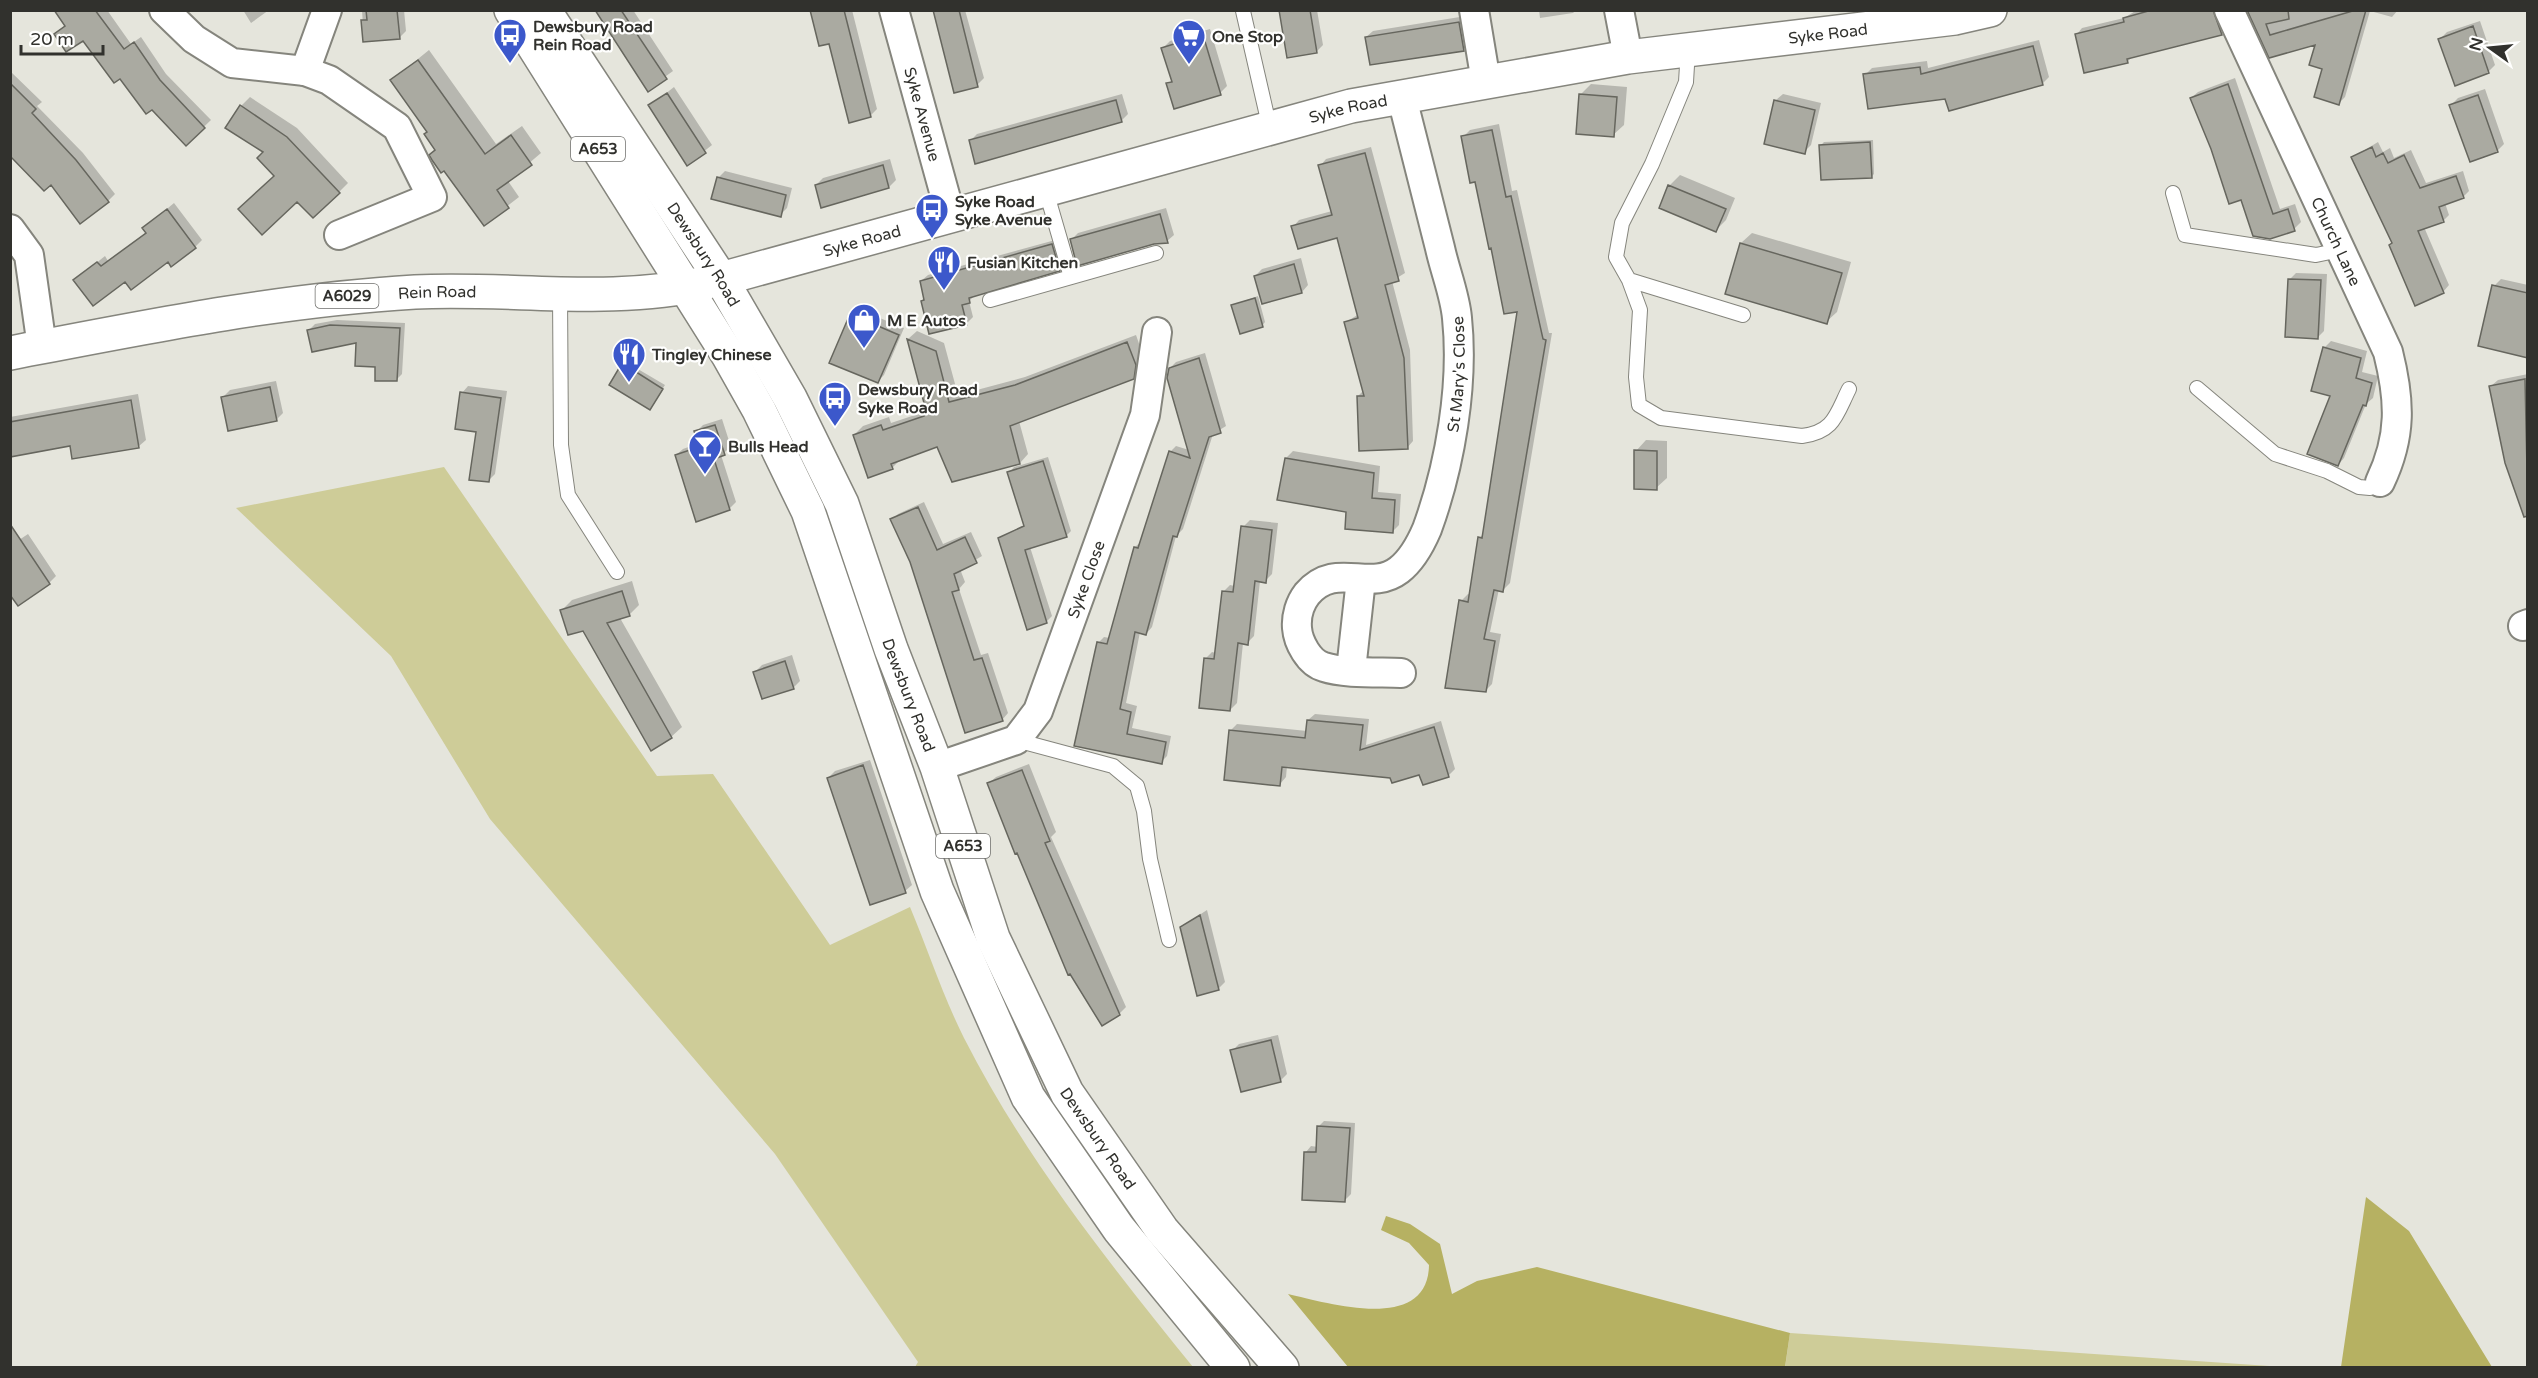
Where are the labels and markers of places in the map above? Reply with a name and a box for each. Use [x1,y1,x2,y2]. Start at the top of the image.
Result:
bus stop icon: Dewsbury Road Rein Road [492,17,528,64]
place label: Dewsbury Road Rein Road [533,17,653,55]
supermarket icon: One Stop [1171,18,1207,65]
place label: One Stop [1212,27,1283,47]
bus stop icon: Syke Road Syke Avenue [914,192,950,239]
place label: Syke Road Syke Avenue [955,192,1052,230]
restaurant icon: Fusian Kitchen [926,244,962,291]
place label: Fusian Kitchen [967,253,1078,273]
shop icon: M E Autos [846,302,882,349]
place label: M E Autos [887,311,966,331]
restaurant icon: Tingley Chinese [611,336,647,383]
place label: Tingley Chinese [651,345,772,365]
bus stop icon: Dewsbury Road Syke Road [817,380,853,427]
place label: Dewsbury Road Syke Road [858,380,978,418]
bar icon: Bulls Head [687,428,723,475]
place label: Bulls Head [728,437,809,457]

